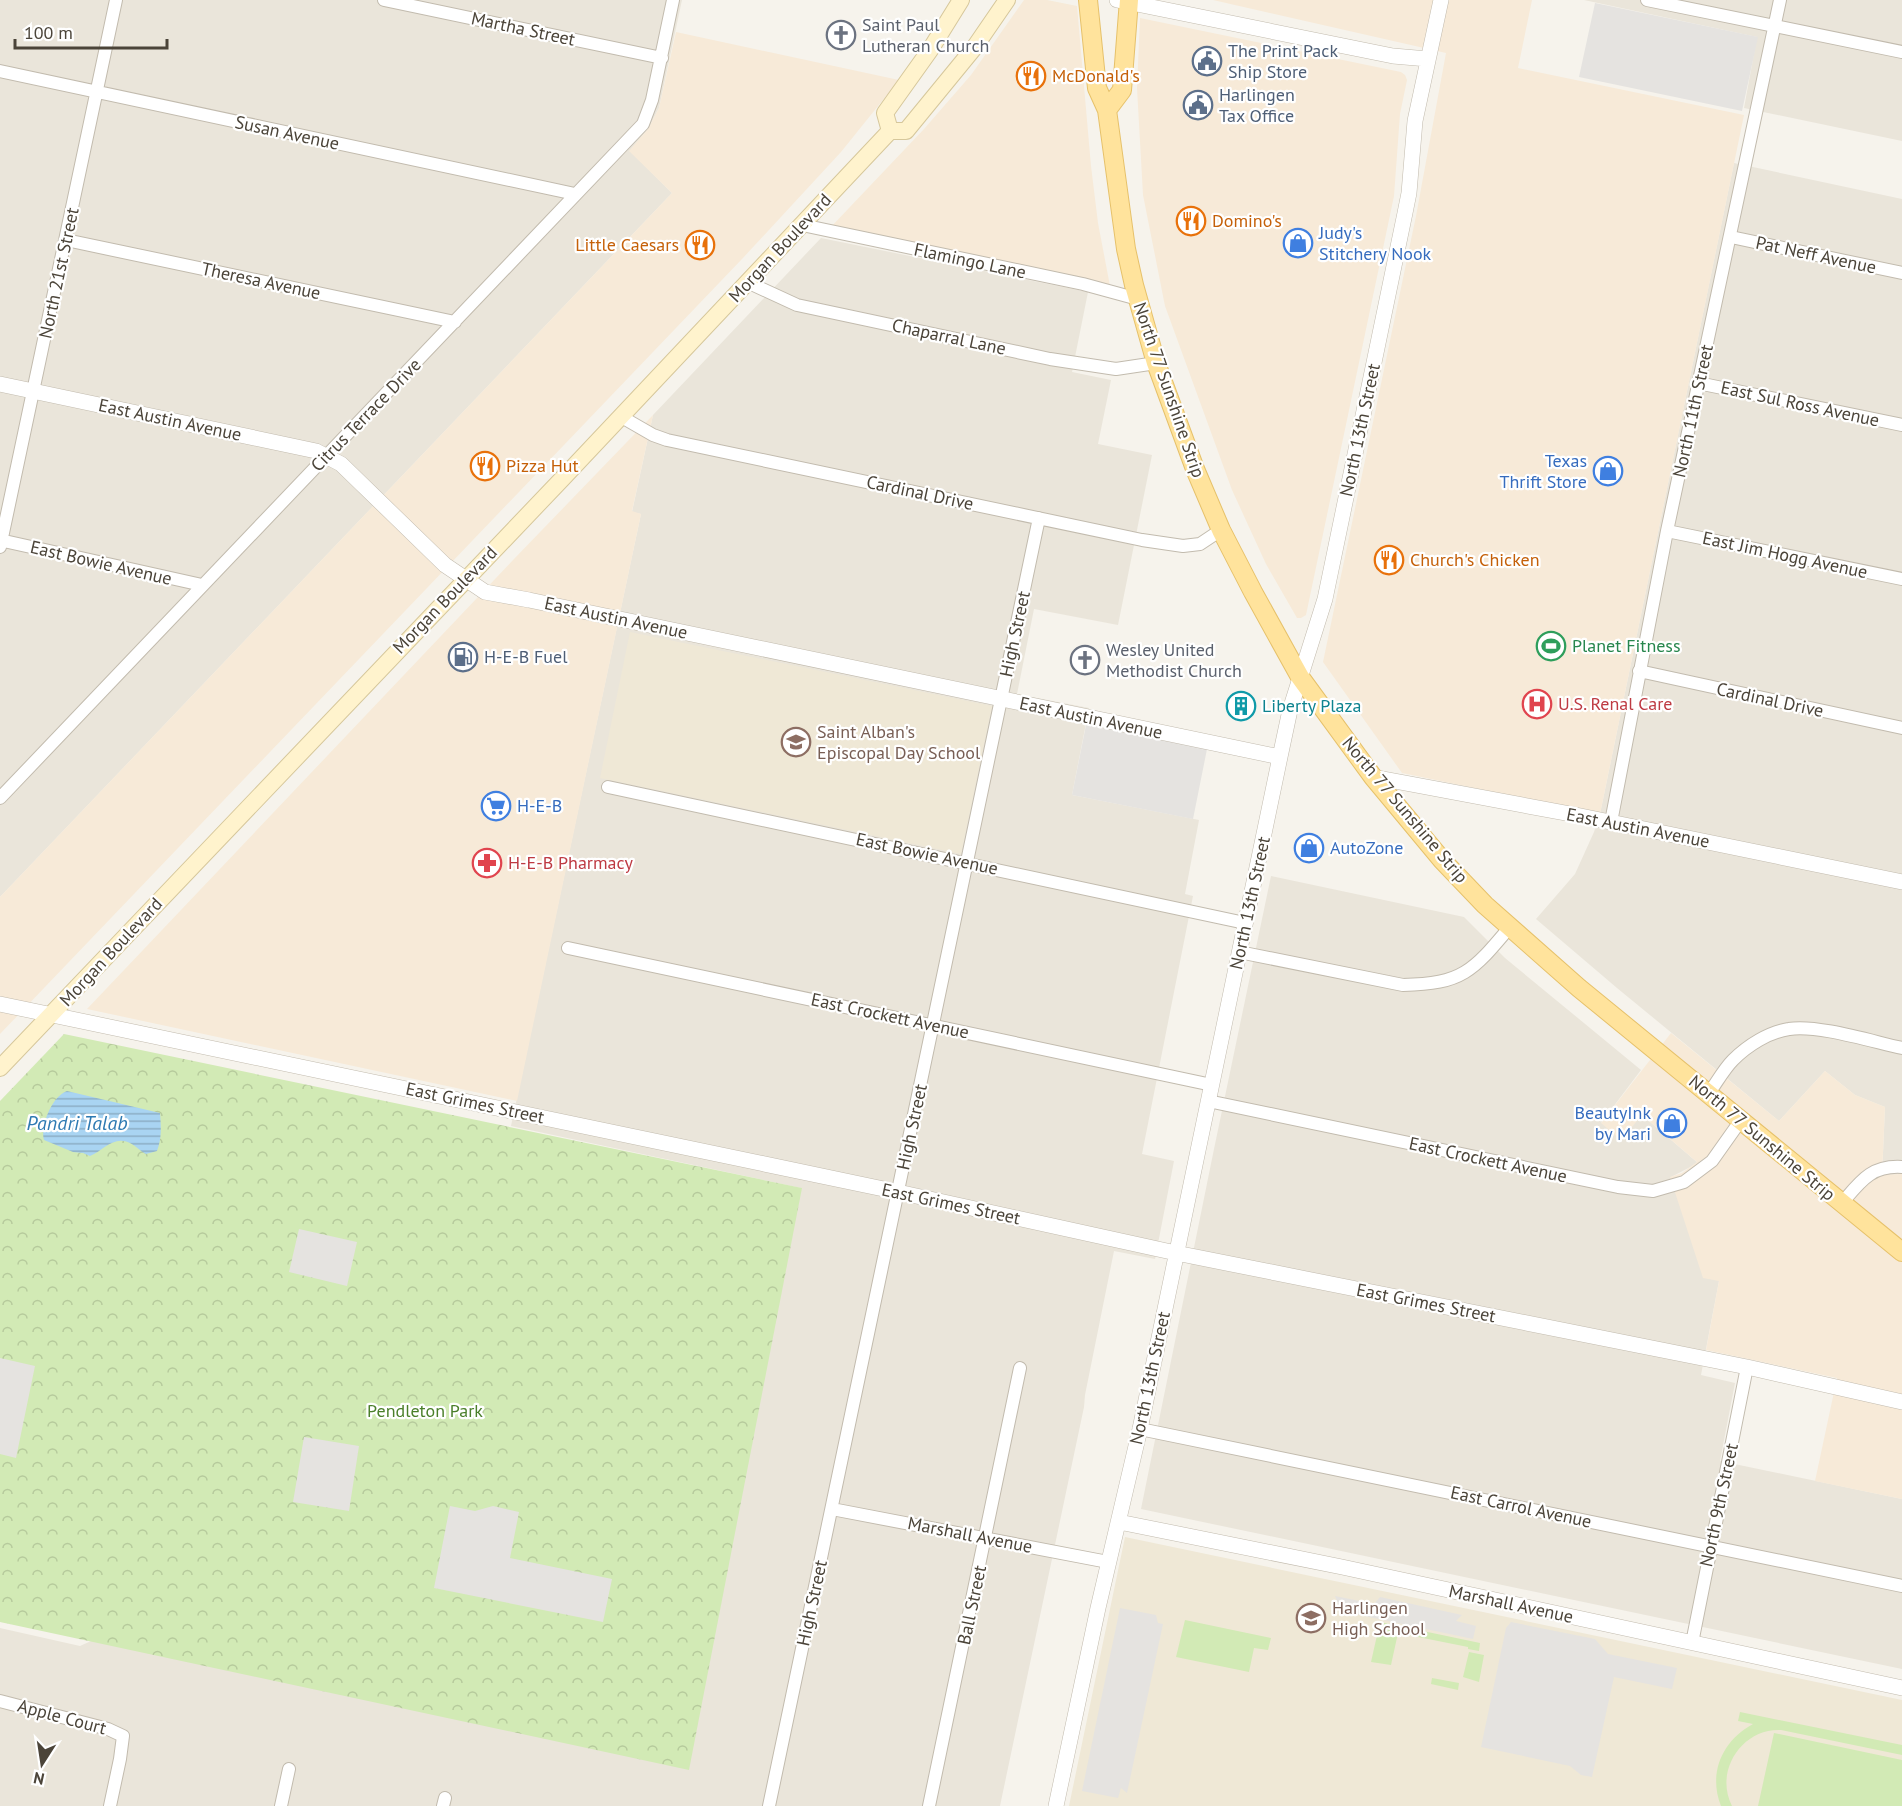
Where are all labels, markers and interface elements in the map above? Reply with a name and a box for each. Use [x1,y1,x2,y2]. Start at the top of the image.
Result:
street label: Martha Street [469,6,577,51]
scale bar [15,12,166,50]
place label: Saint Paul Lutheran Church [862,13,989,57]
church icon: Saint Paul Lutheran Church [825,19,857,51]
text: 100 m [24,21,73,44]
place label: The Print Pack Ship Store [1228,39,1338,83]
public building icon: The Print Pack Ship Store [1191,45,1223,77]
restaurant icon: McDonald's [1015,60,1047,92]
place label: McDonald's [1052,64,1140,87]
place label: Harlingen Tax Office [1219,83,1295,127]
public building icon: Harlingen Tax Office [1182,89,1214,121]
street label: Susan Avenue [233,110,341,155]
street label: Morgan Boulevard [723,188,836,307]
street label: North 21st Street [33,205,84,340]
restaurant icon: Domino's [1175,205,1207,237]
place label: Domino's [1212,209,1282,232]
place label: Judy's Stitchery Nook [1318,221,1432,265]
shop icon: Judy's Stitchery Nook [1282,227,1314,259]
restaurant icon: Little Caesars [684,229,716,261]
street label: Pat Neff Avenue [1754,231,1878,278]
place label: Little Caesars [575,233,679,256]
street label: Flamingo Lane [912,237,1028,284]
street label: Theresa Avenue [199,257,323,304]
street label: North 77 Sunshine Strip [1129,299,1210,481]
street label: Chaparral Lane [890,313,1008,360]
street label: North 11th Street [1667,342,1718,480]
street label: Citrus Terrace Drive [306,353,426,476]
street label: North 13th Street [1334,361,1385,499]
street label: East Sul Ross Avenue [1719,375,1881,432]
street label: East Austin Avenue [97,393,244,446]
place label: Texas Thrift Store [1499,449,1587,493]
restaurant icon: Pizza Hut [469,450,501,482]
place label: Pizza Hut [506,454,579,477]
shop icon: Texas Thrift Store [1592,455,1624,487]
street label: Cardinal Drive [865,470,976,515]
street label: East Jim Hogg Avenue [1701,526,1870,583]
street label: East Bowie Avenue [28,535,174,590]
street label: Morgan Boulevard [388,541,502,658]
restaurant icon: Church's Chicken [1373,544,1405,576]
place label: Church's Chicken [1410,548,1540,571]
street label: High Street [994,589,1035,679]
street label: East Austin Avenue [543,591,690,644]
sports icon: Planet Fitness [1535,630,1567,662]
place label: Planet Fitness [1572,634,1681,657]
place label: Wesley United Methodist Church [1106,638,1242,682]
fuel station icon: H-E-B Fuel [447,641,479,673]
church icon: Wesley United Methodist Church [1069,644,1101,676]
place label: H-E-B Fuel [484,645,568,668]
street label: Cardinal Drive [1715,677,1826,722]
hospital icon: U.S. Renal Care [1521,688,1553,720]
building icon: Liberty Plaza [1225,690,1257,722]
street label: East Austin Avenue [1018,691,1165,744]
place label: U.S. Renal Care [1558,692,1672,715]
place label: Liberty Plaza [1262,694,1362,717]
place label: Saint Alban's Episcopal Day School [817,720,981,764]
school or university icon: Saint Alban's Episcopal Day School [780,726,812,758]
street label: North 77 Sunshine Strip [1337,732,1473,888]
supermarket icon: H-E-B [480,790,512,822]
place label: H-E-B [517,794,562,817]
street label: East Austin Avenue [1564,802,1712,853]
street label: East Bowie Avenue [854,827,1000,880]
shop icon: AutoZone [1293,832,1325,864]
street label: North 13th Street [1224,834,1275,972]
place label: AutoZone [1330,836,1403,859]
pharmacy icon: H-E-B Pharmacy [471,847,503,879]
place label: H-E-B Pharmacy [508,851,633,874]
street label: Morgan Boulevard [54,892,167,1011]
street label: East Crockett Avenue [809,988,971,1044]
street label: North 77 Sunshine Strip [1684,1070,1840,1206]
street label: East Grimes Street [404,1077,547,1128]
street label: High Street [891,1082,932,1172]
place label: BeautyInk by Mari [1575,1101,1651,1145]
shop icon: BeautyInk by Mari [1656,1107,1688,1139]
water label: Pandri Talab [26,1110,128,1136]
street label: East Crockett Avenue [1407,1132,1569,1188]
street label: East Grimes Street [880,1178,1023,1229]
street label: East Grimes Street [1355,1278,1498,1327]
street label: North 13th Street [1124,1309,1175,1447]
park label: Pendleton Park [367,1399,483,1422]
street label: North 9th Street [1694,1441,1743,1569]
street label: East Carrol Avenue [1449,1480,1594,1533]
street label: Marshall Avenue [906,1511,1034,1558]
street label: High Street [791,1558,832,1648]
street label: Ball Street [952,1563,991,1647]
street label: Marshall Avenue [1447,1579,1575,1628]
place label: Harlingen High School [1332,1596,1426,1640]
school or university icon: Harlingen High School [1295,1602,1327,1634]
street label: Apple Court [15,1694,109,1739]
north arrow [12,1734,72,1794]
text: N [32,1768,46,1790]

